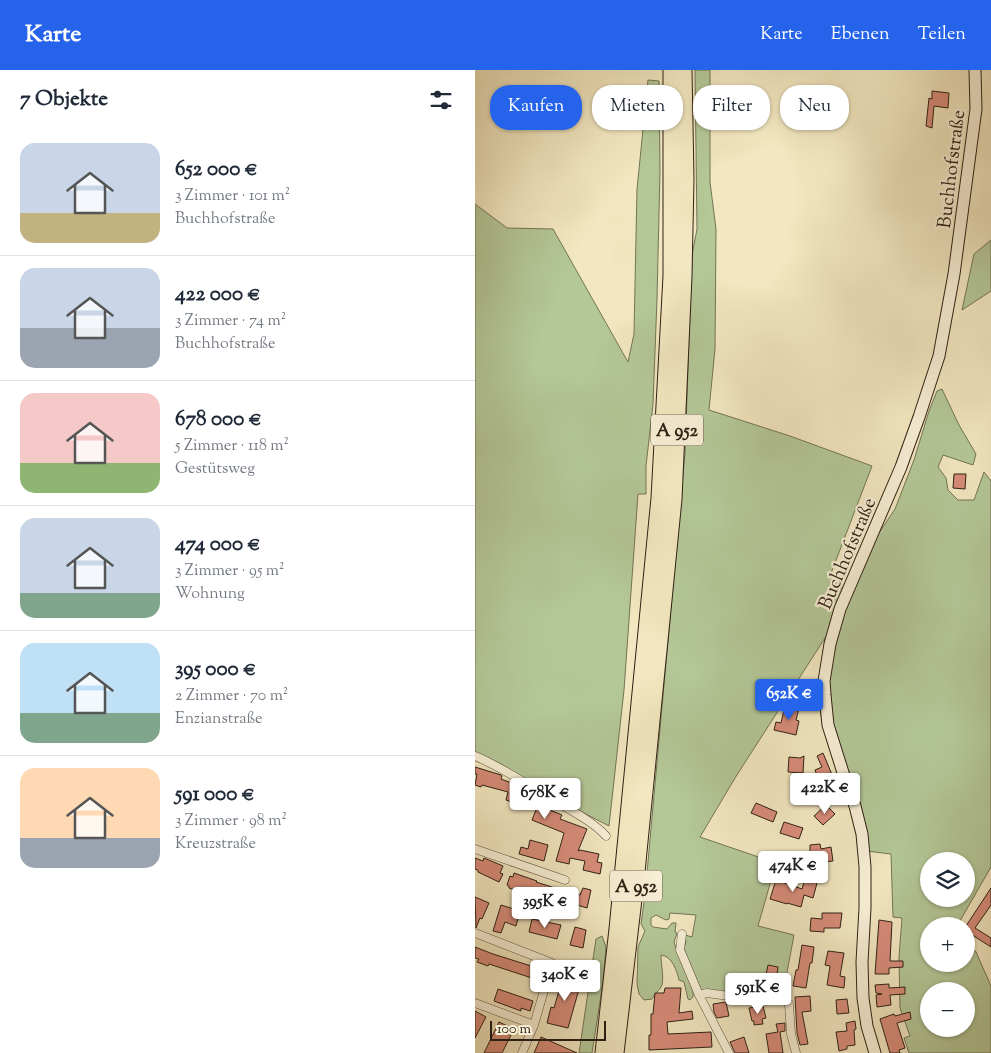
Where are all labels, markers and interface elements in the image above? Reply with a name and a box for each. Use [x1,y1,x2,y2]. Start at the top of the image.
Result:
text: Karte [25,18,82,52]
text: Karte [760,22,803,48]
text: Ebenen [831,22,890,48]
text: Teilen [918,22,966,48]
text: 7 Objekte [20,85,108,115]
chip: Kaufen [490,85,582,130]
chip: Mieten [592,85,683,130]
chip: Filter [693,85,770,130]
chip: Neu [780,85,849,130]
icon: filters [427,86,455,114]
street label: Buchhofstraße [932,108,973,230]
text: 652 000 € [175,155,258,185]
icon: home [60,163,120,223]
text: 3 Zimmer · 101 m² [175,185,290,208]
text: Buchhofstraße [175,208,275,231]
text: 422 000 € [175,280,260,310]
icon: home [60,288,120,348]
text: 3 Zimmer · 74 m² [175,310,286,333]
text: Buchhofstraße [175,333,275,356]
text: 678 000 € [175,405,262,435]
icon: home [60,413,120,473]
road number: A 952 [651,414,703,446]
text: 5 Zimmer · 118 m² [175,435,289,458]
text: Gestütsweg [175,458,255,481]
street label: Buchhofstraße [813,494,884,614]
text: 474 000 € [175,530,260,560]
icon: home [60,538,120,598]
text: 3 Zimmer · 95 m² [175,560,284,583]
text: Wohnung [175,583,245,606]
text: 395 000 € [175,655,256,685]
icon: home [60,663,120,723]
pin: 652K € [748,678,830,721]
text: 652K € [766,683,812,706]
text: 2 Zimmer · 70 m² [175,685,288,708]
text: Enzianstraße [175,708,263,731]
pin: 422K € [784,772,866,815]
text: 422K € [801,777,849,800]
pin: 678K € [504,778,586,820]
text: 591 000 € [175,780,255,810]
text: 678K € [521,782,569,805]
icon: home [60,788,120,848]
text: 3 Zimmer · 98 m² [175,810,287,833]
text: Kreuzstraße [175,833,256,856]
pin: 474K € [752,850,834,893]
map controls [920,852,975,1037]
button: layers [920,852,975,907]
text: 474K € [769,855,817,878]
road number: A 952 [610,870,662,901]
pin: 395K € [504,886,586,929]
text: 395K € [523,891,567,914]
button: + [920,917,975,972]
pin: 340K € [524,960,606,1002]
text: 340K € [541,964,589,987]
pin: 591K € [717,972,799,1015]
text: 591K € [736,977,780,1000]
button: − [920,982,975,1037]
scale bar [490,1018,606,1041]
text: 100 m [497,1020,531,1040]

